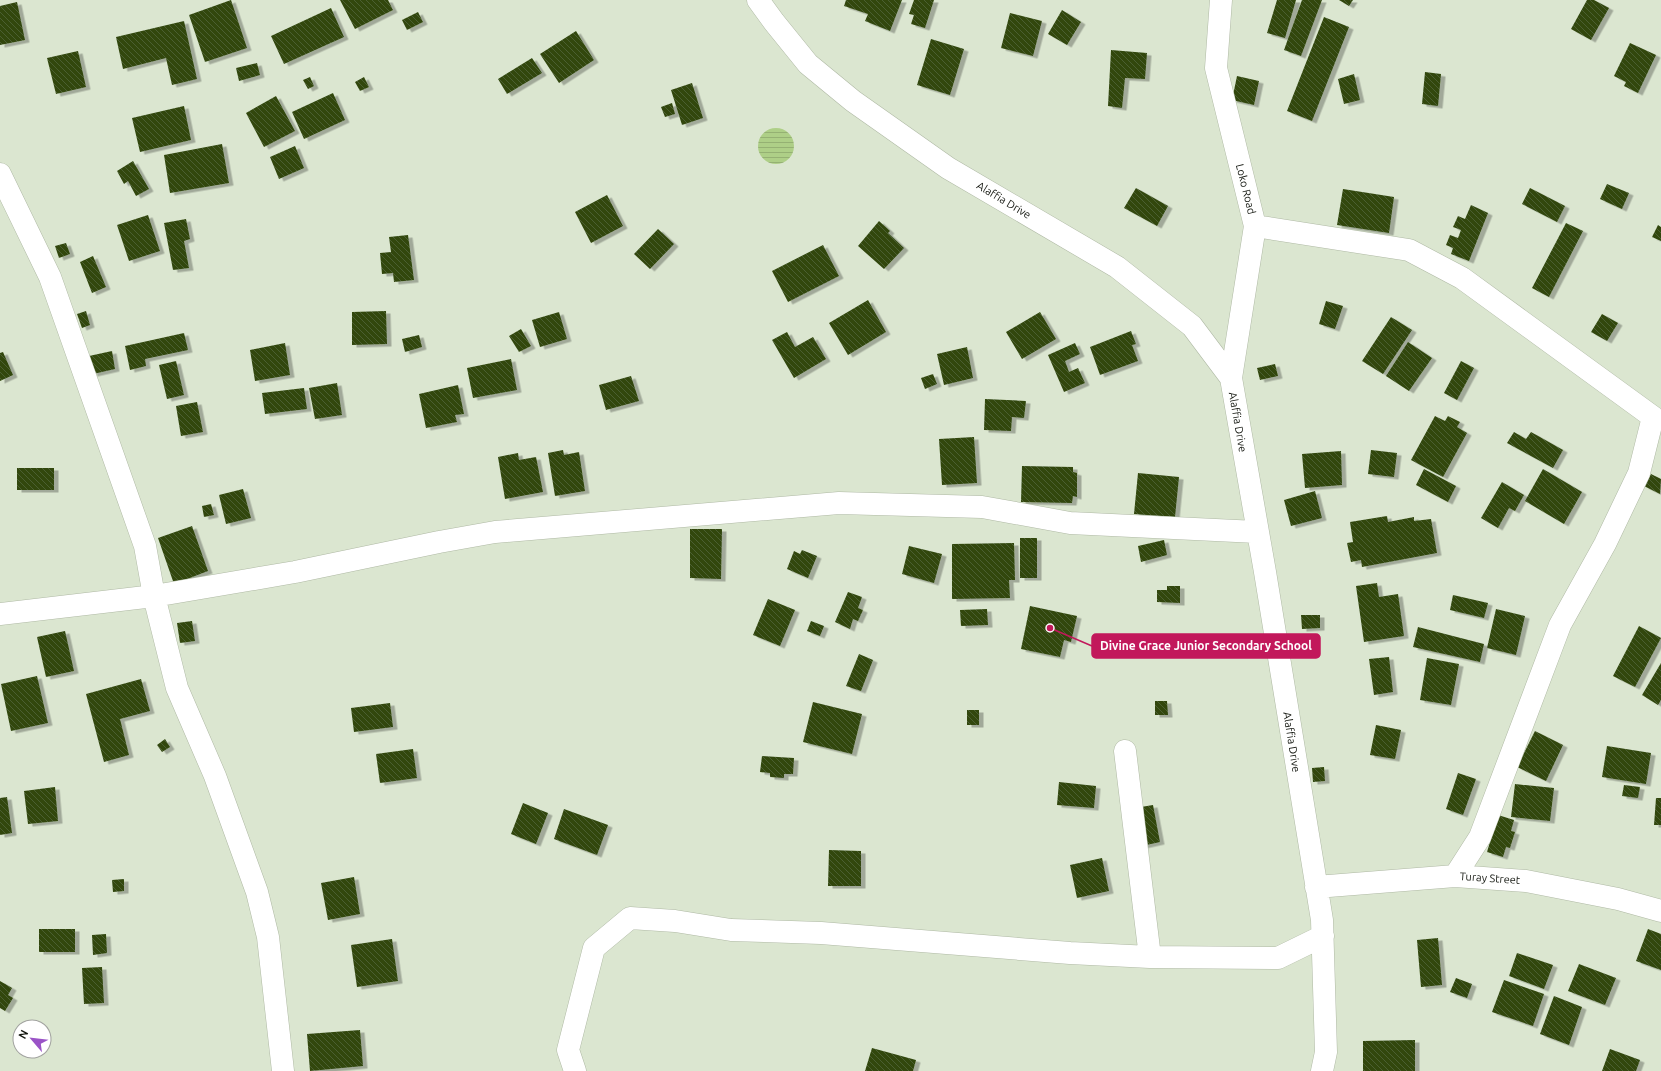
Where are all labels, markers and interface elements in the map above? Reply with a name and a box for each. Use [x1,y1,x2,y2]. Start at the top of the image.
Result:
street label: Loko Road [1234,162,1258,216]
street label: Alaffia Drive [975,179,1033,221]
street label: Alaffia Drive [1227,391,1249,453]
callout: Divine Grace Junior Secondary School [1092,634,1320,658]
text: Divine Grace Junior Secondary School [1100,639,1312,652]
street label: Alaffia Drive [1281,711,1303,773]
street label: Turay Street [1459,870,1521,886]
north arrow [12,1019,52,1059]
text: N [16,1028,30,1041]

